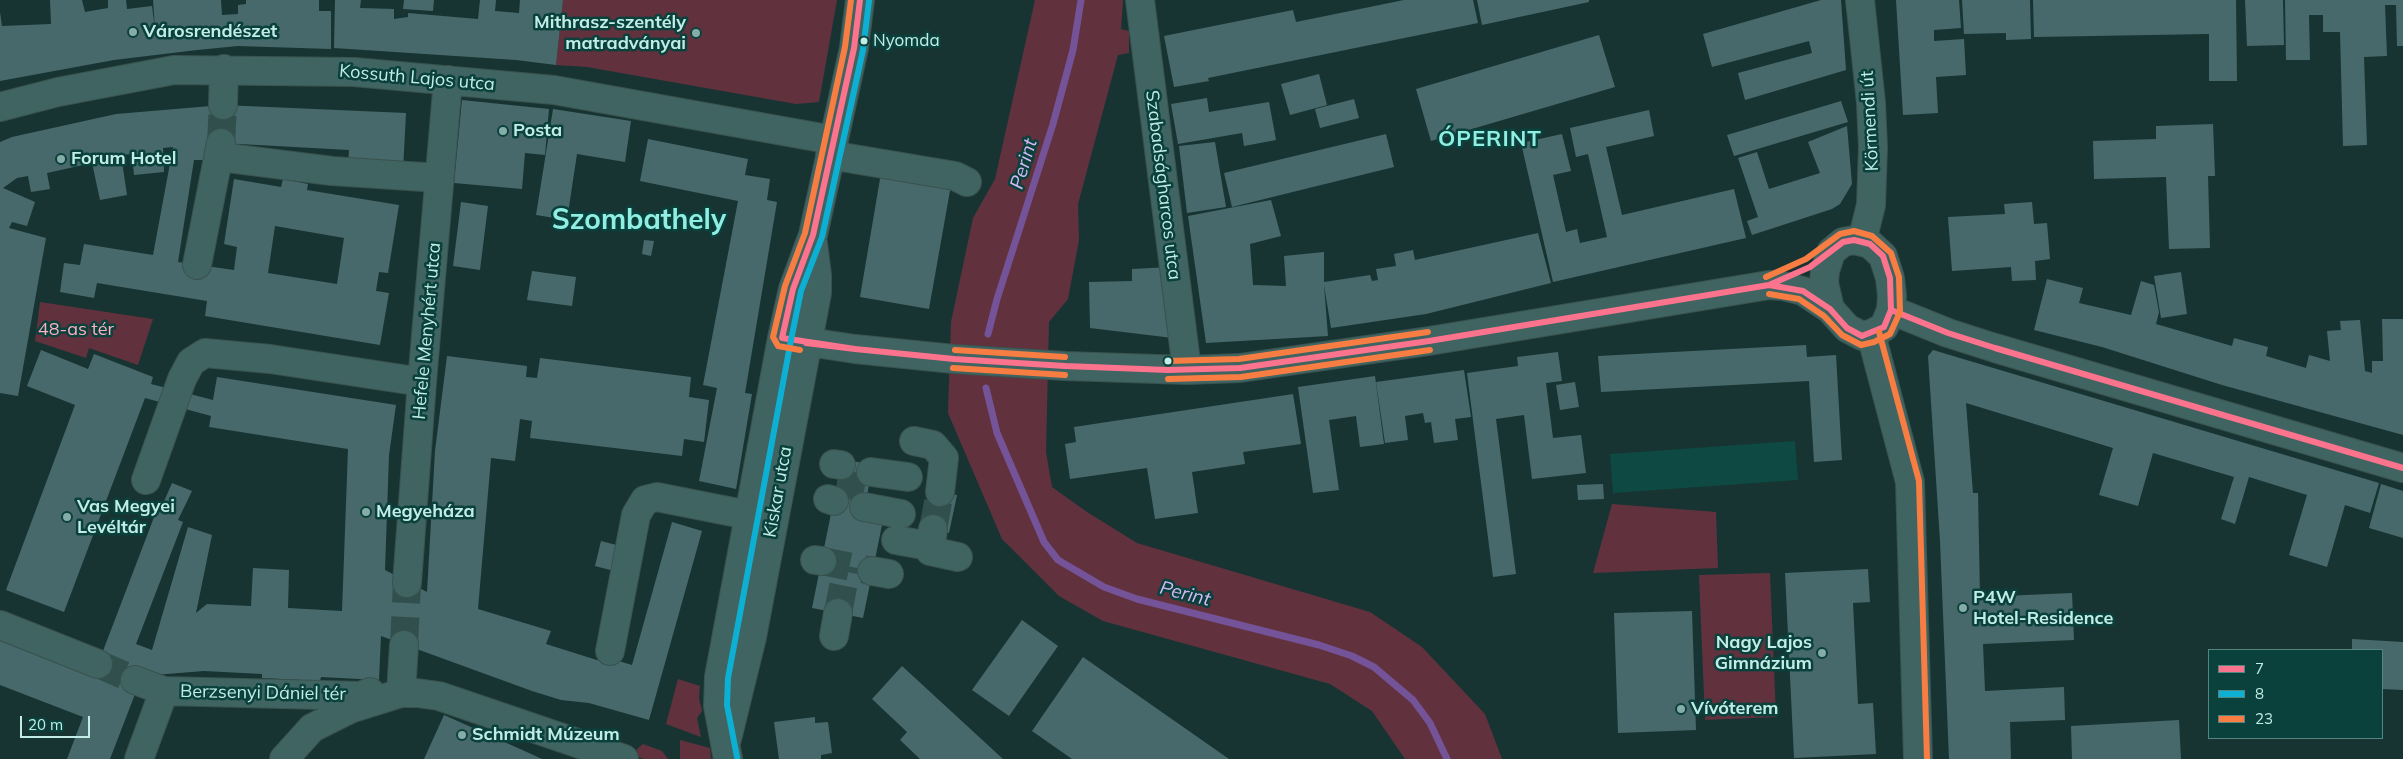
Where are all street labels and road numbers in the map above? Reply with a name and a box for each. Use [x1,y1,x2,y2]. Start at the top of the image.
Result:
street label: Kossuth Lajos utca [338,60,496,96]
street label: Körmendi út [1857,70,1883,172]
street label: Szabadságharcos utca [1141,89,1185,281]
street label: Hefele Menyhért utca [408,241,446,421]
street label: Kiskar utca [759,445,797,539]
street label: Berzsenyi Dániel tér [180,681,346,705]

